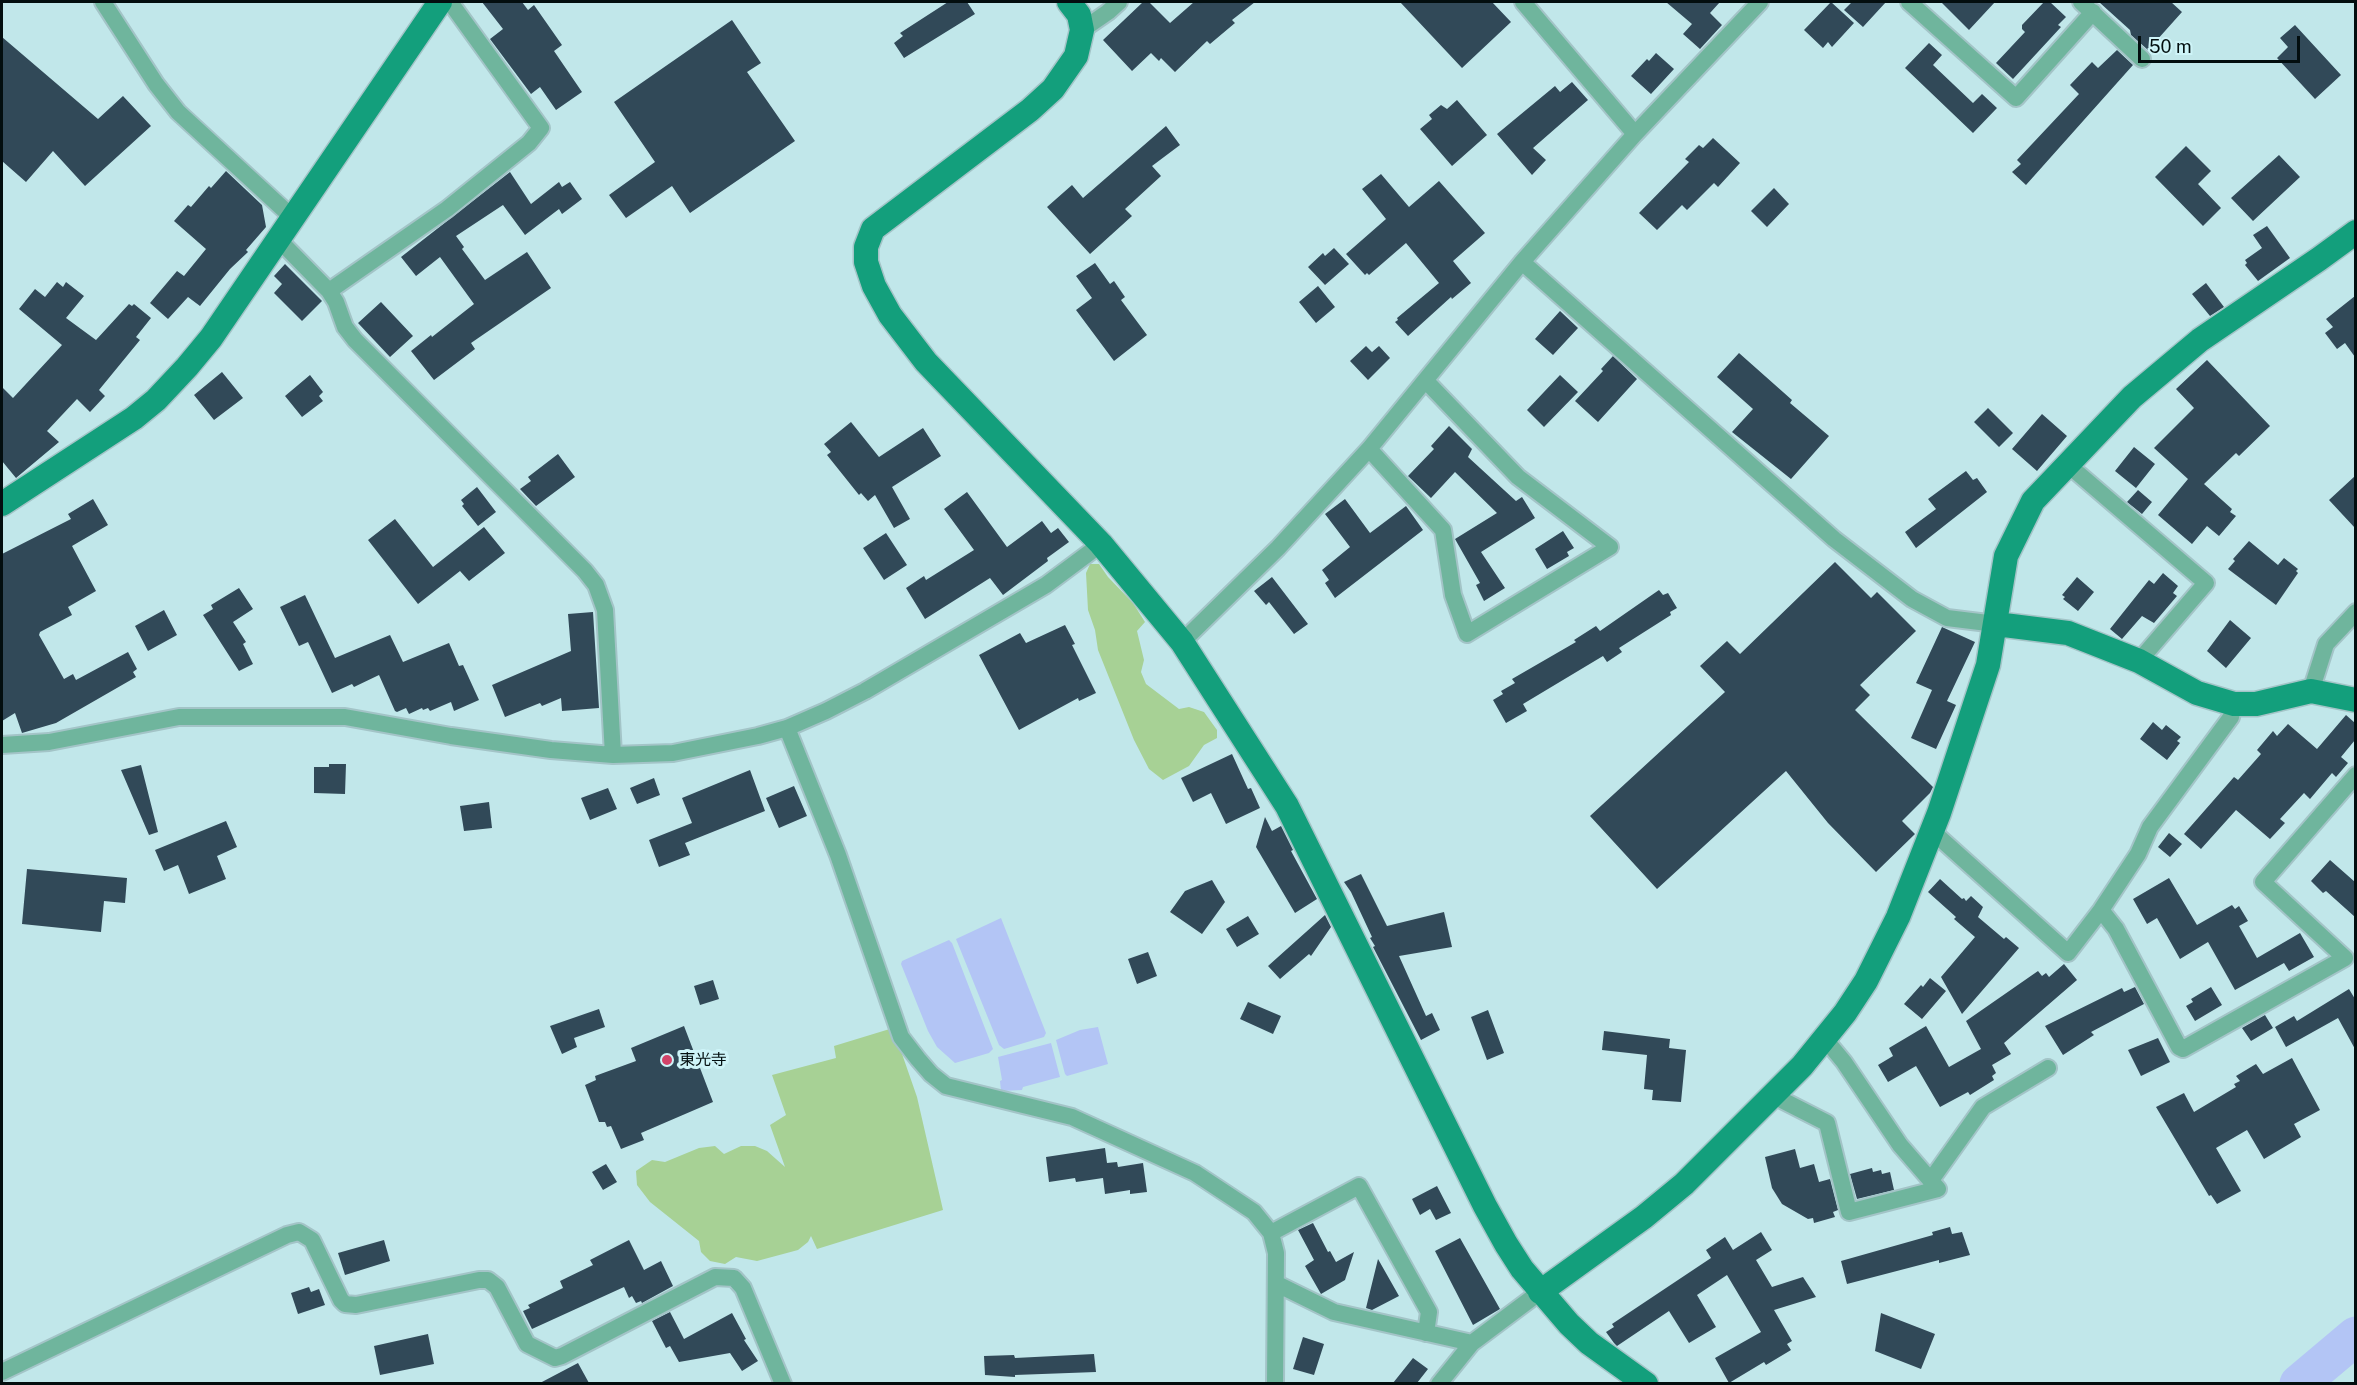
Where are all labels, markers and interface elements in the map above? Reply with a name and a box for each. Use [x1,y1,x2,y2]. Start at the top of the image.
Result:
scale bar [2141,24,2303,62]
text: 50 m [2149,36,2192,57]
place label: 東光寺 [679,1050,727,1070]
marker: 東光寺 [660,1053,674,1067]

